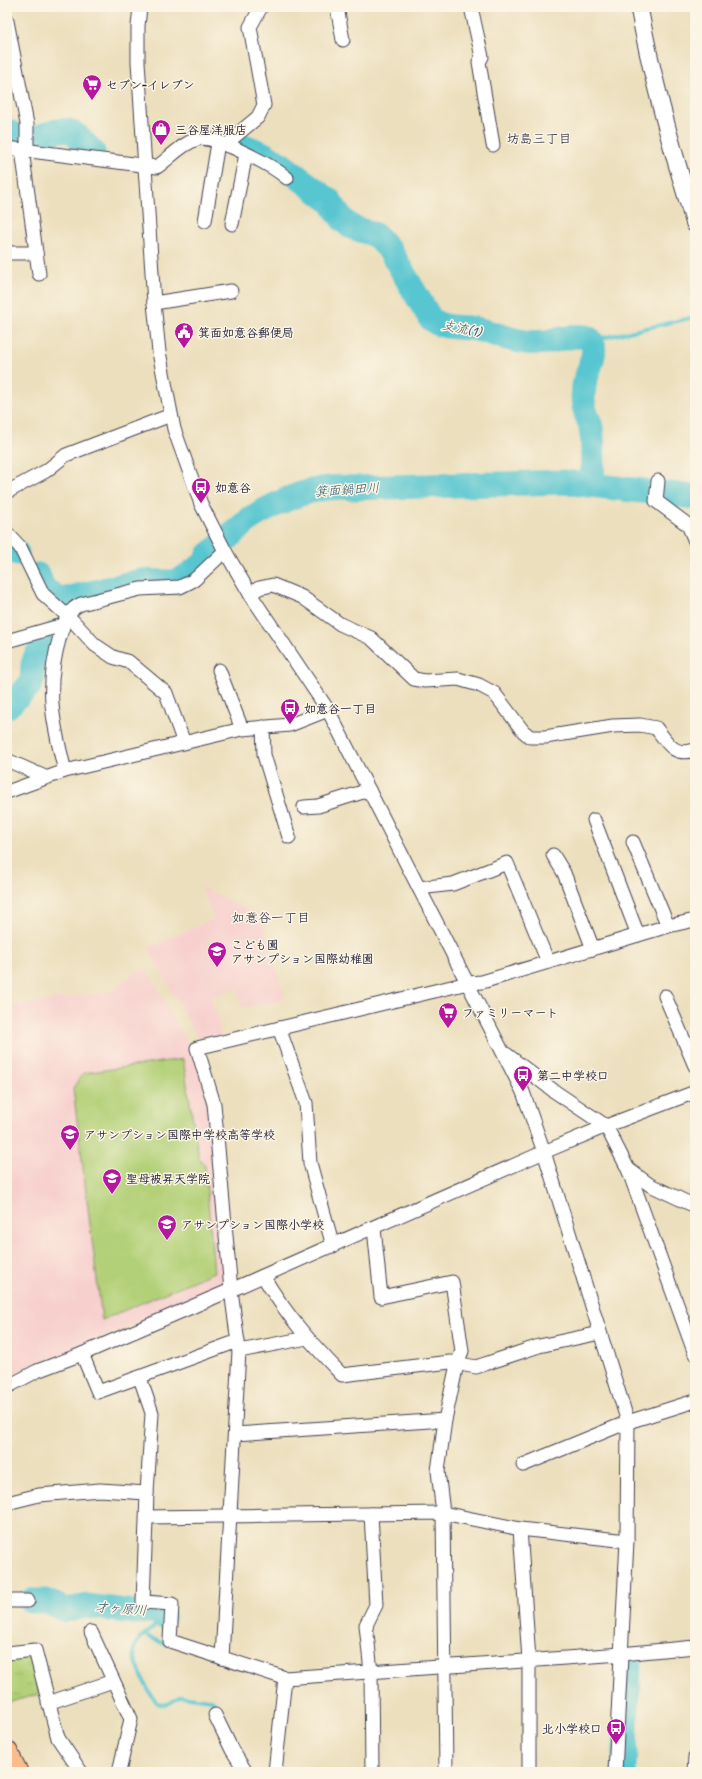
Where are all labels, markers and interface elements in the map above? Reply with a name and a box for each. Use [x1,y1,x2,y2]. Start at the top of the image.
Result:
supermarket icon: セブン-イレブン [81,73,103,101]
place label: セブン-イレブン [106,76,195,93]
shop icon: 三谷屋洋服店 [150,118,172,146]
place label: 三谷屋洋服店 [175,121,247,138]
district label: 坊島三丁目 [506,129,572,147]
water label: 支流(1) [441,315,484,341]
public building icon: 箕面如意谷郵便局 [173,321,195,349]
place label: 箕面如意谷郵便局 [198,324,294,341]
bus stop icon: 如意谷 [190,476,212,504]
water label: 箕面鍋田川 [314,478,380,500]
place label: 如意谷 [215,479,251,496]
bus stop icon: 如意谷一丁目 [279,697,301,725]
place label: 如意谷一丁目 [304,700,376,717]
district label: 如意谷一丁目 [232,908,310,926]
place label: こども園 アサンプション国際幼稚園 [231,936,374,967]
school or university icon: こども園 アサンプション国際幼稚園 [206,940,228,968]
supermarket icon: ファミリーマート [437,1001,459,1029]
place label: ファミリーマート [462,1004,558,1021]
bus stop icon: 第二中学校口 [512,1064,534,1092]
place label: 第二中学校口 [537,1067,609,1084]
school or university icon: アサンプション国際中学校高等学校 [59,1123,81,1151]
place label: アサンプション国際中学校高等学校 [84,1126,275,1143]
school or university icon: 聖母被昇天学院 [101,1167,123,1195]
place label: 聖母被昇天学院 [126,1170,210,1187]
school or university icon: アサンプション国際小学校 [156,1213,178,1241]
place label: アサンプション国際小学校 [181,1216,324,1233]
water label: 才ヶ原川 [94,1597,148,1619]
bus stop icon: 北小学校口 [605,1717,627,1745]
place label: 北小学校口 [542,1720,602,1737]

